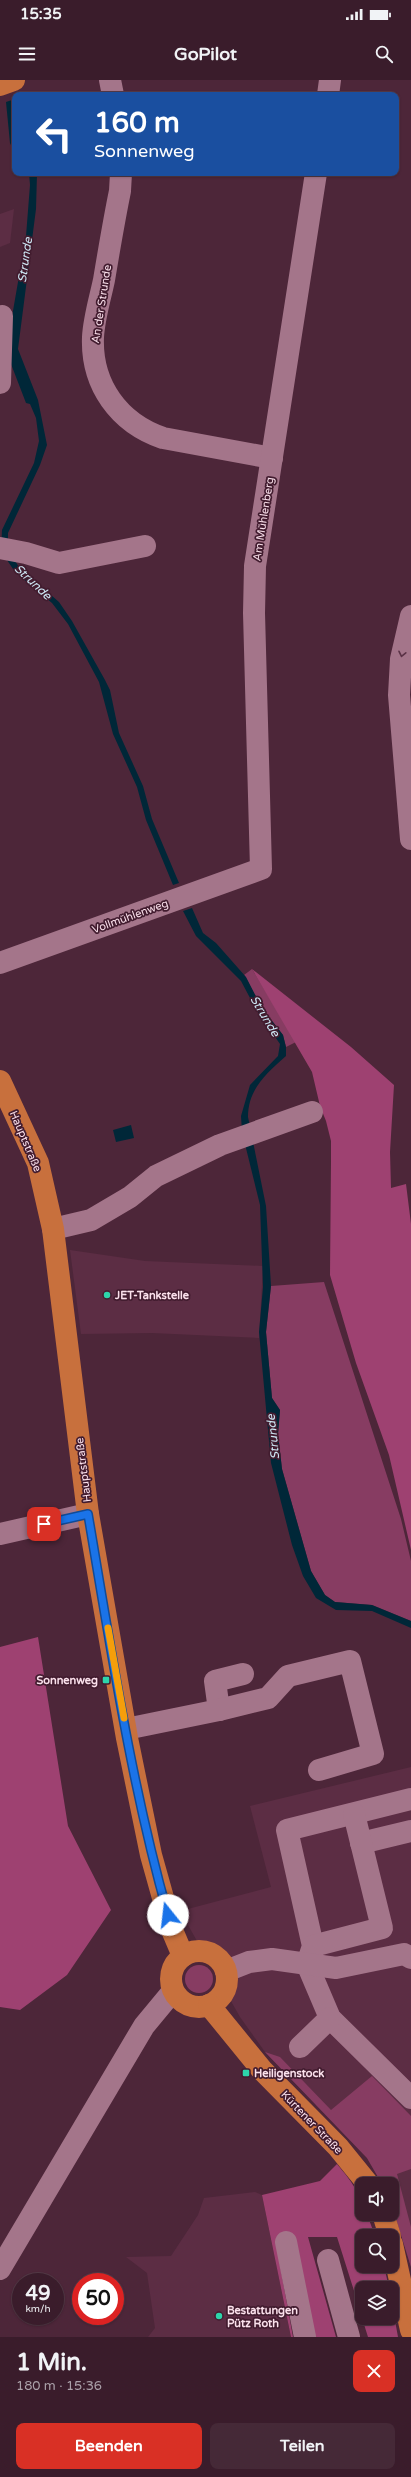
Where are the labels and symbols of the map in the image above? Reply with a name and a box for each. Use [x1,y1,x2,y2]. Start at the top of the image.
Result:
water label: Strunde [15,235,35,283]
street label: An der Strunde [89,264,114,344]
street label: Am Mühlenberg [250,476,277,562]
water label: Strunde [12,561,55,603]
one-way arrow [399,650,407,657]
street label: Vollmühlenweg [90,897,170,936]
water label: Strunde [247,993,283,1040]
street label: Hauptstraße [7,1109,44,1174]
place label: JET-Tankstelle [114,1289,190,1302]
marker: JET-Tankstelle [102,1290,112,1300]
water label: Strunde [264,1413,282,1460]
street label: Hauptstraße [73,1437,94,1503]
pin [27,1507,61,1541]
place label: Sonnenweg [37,1674,98,1688]
marker: Sonnenweg [101,1675,111,1685]
position arrow [147,1894,189,1936]
place label: Heiligenstock [254,2067,324,2081]
marker: Heiligenstock [241,2068,251,2078]
street label: Kürtener Straße [278,2088,345,2157]
speed limit sign: 50 [72,2273,124,2325]
place label: Bestattungen Pütz Roth [227,2304,298,2330]
marker: Bestattungen Pütz Roth [214,2311,224,2321]

